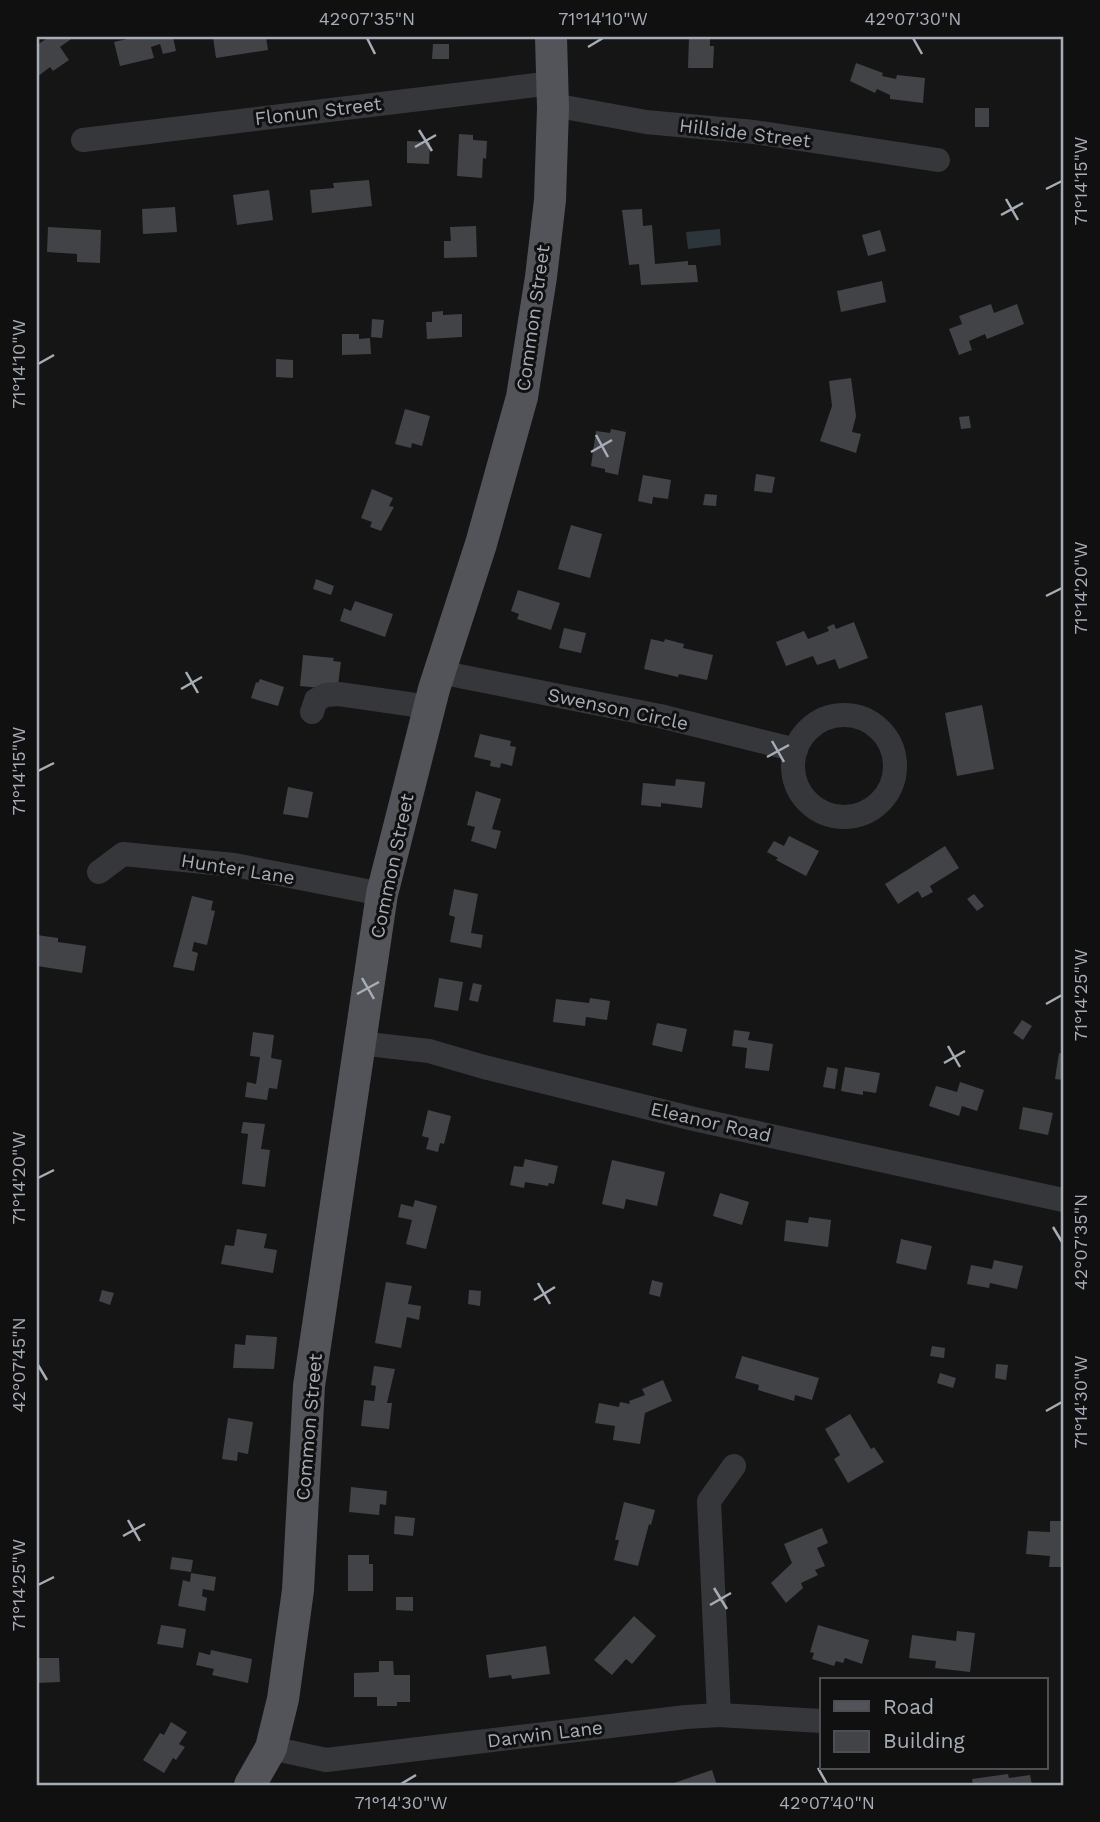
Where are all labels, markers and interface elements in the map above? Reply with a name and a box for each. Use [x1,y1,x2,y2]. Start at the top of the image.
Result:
text: 42°07'35"N [319,8,415,29]
text: 71°14'10"W [558,8,648,29]
text: 42°07'30"N [864,8,962,29]
street label: Flonun Street [253,92,383,130]
street label: Hillside Street [678,114,812,152]
text: 71°14'15"W [1070,137,1091,225]
street label: Common Street [511,243,555,393]
text: 71°14'10"W [8,319,29,409]
text: 71°14'20"W [1070,542,1091,634]
street label: Swenson Circle [546,683,690,735]
text: 71°14'15"W [8,727,29,815]
street label: Common Street [365,791,419,941]
street label: Hunter Lane [180,849,296,889]
text: 71°14'25"W [1070,949,1091,1041]
street label: Eleanor Road [648,1097,774,1147]
text: 71°14'20"W [8,1132,29,1224]
text: 42°07'35"N [1070,1194,1091,1290]
text: 42°07'45"N [8,1317,29,1413]
street label: Common Street [291,1353,327,1501]
text: 71°14'30"W [1070,1356,1091,1448]
text: 71°14'25"W [8,1539,29,1631]
legend [820,1678,1048,1770]
text: Road [883,1694,934,1719]
street label: Darwin Lane [486,1716,604,1752]
text: Building [883,1728,965,1753]
text: 71°14'30"W [355,1792,447,1813]
text: 42°07'40"N [779,1792,875,1813]

